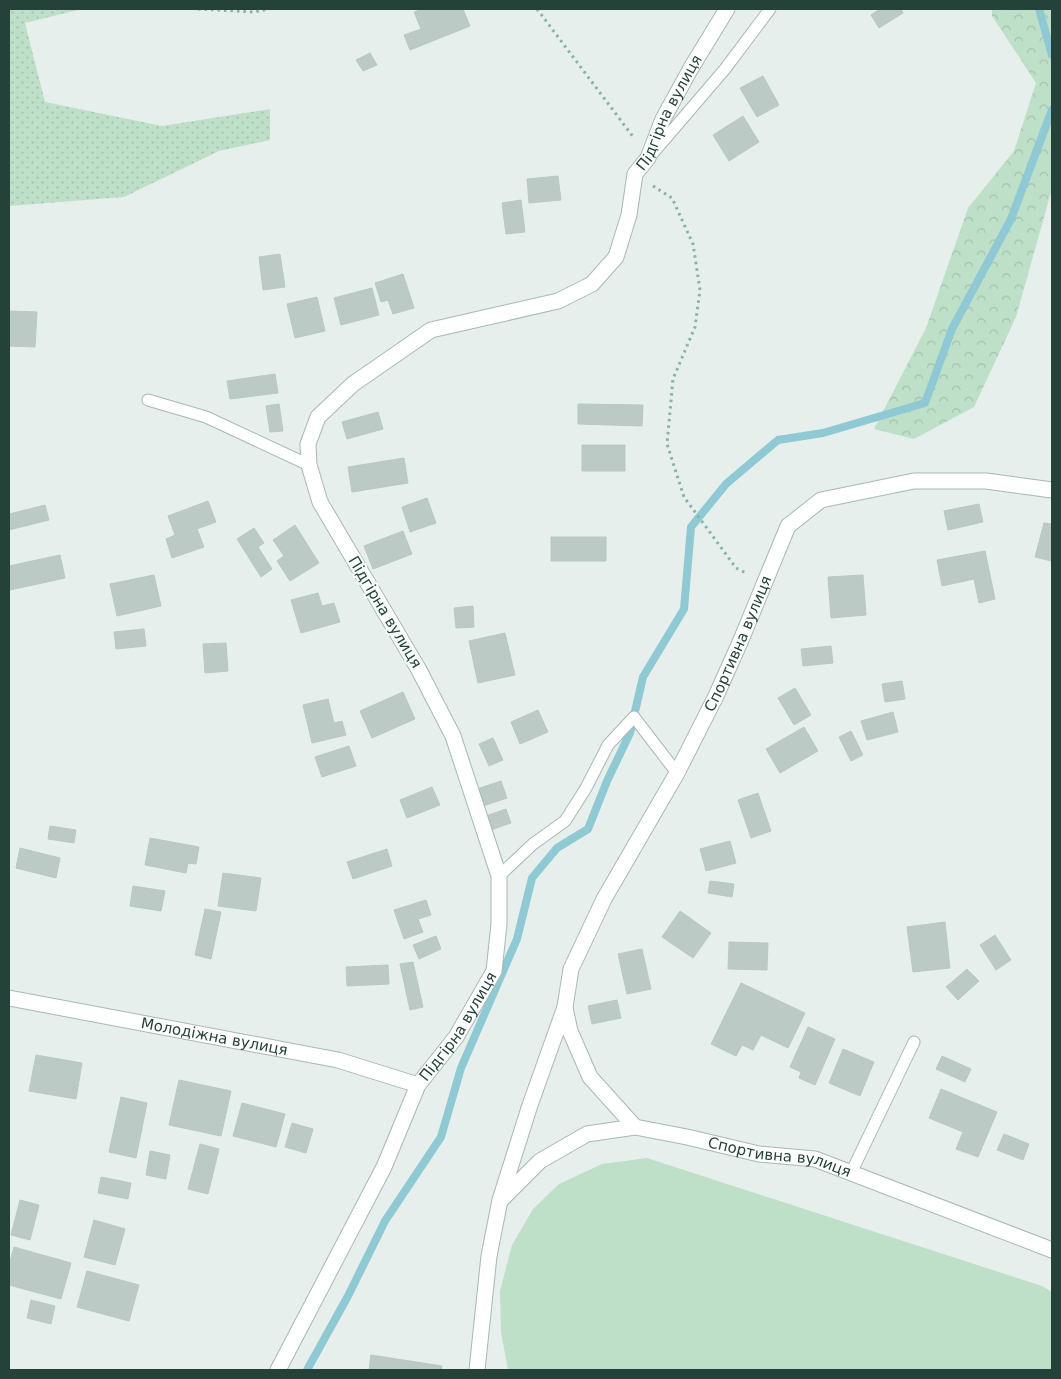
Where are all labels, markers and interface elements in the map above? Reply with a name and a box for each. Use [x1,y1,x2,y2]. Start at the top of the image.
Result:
street label: Підгірна вулиця [632,51,706,174]
street label: Підгірна вулиця [344,553,426,671]
street label: Спортивна вулиця [701,573,776,715]
street label: Підгірна вулиця [416,969,501,1085]
street label: Молодіжна вулиця [139,1014,289,1059]
street label: Спортивна вулиця [706,1133,854,1181]

